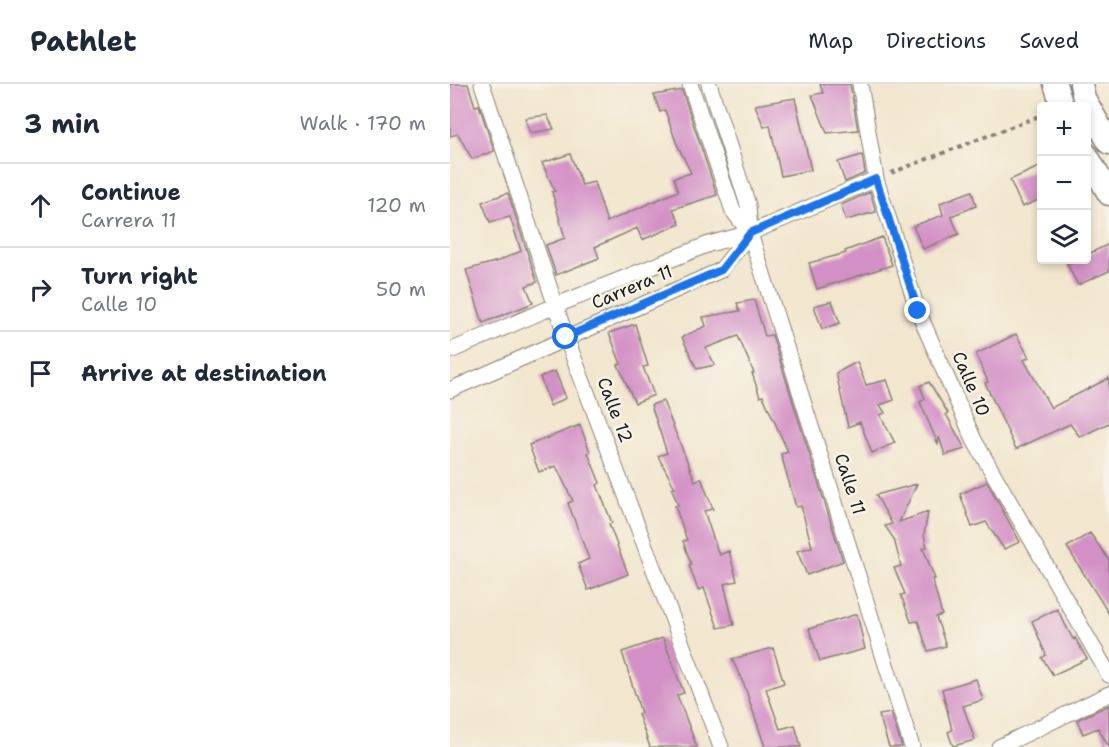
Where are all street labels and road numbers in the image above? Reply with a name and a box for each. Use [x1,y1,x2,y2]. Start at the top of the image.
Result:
street label: Carrera 11 [588,259,676,315]
street label: Calle 10 [947,348,995,420]
street label: Calle 12 [592,374,638,446]
street label: Calle 11 [829,450,871,518]

